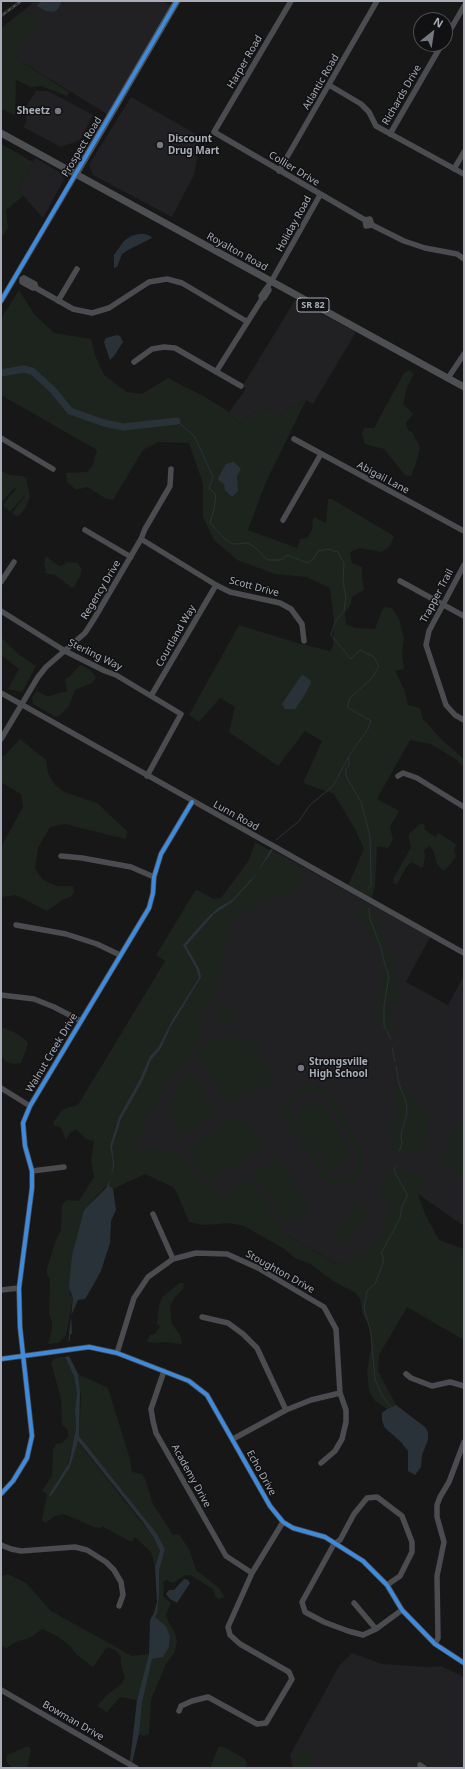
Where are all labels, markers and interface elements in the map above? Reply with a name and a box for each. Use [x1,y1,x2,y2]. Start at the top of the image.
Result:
north arrow [413,12,453,52]
text: N [431,13,446,31]
street label: Harper Road [225,33,265,91]
street label: Atlantic Road [300,52,342,112]
street label: Richards Drive [380,63,424,127]
place label: Sheetz [17,105,50,117]
marker: Sheetz [53,106,63,116]
street label: Prospect Road [59,115,105,179]
place label: Discount Drug Mart [168,133,219,156]
marker: Discount Drug Mart [155,140,165,150]
street label: Collier Drive [266,149,322,189]
street label: Holiday Road [274,194,314,254]
street label: Royalton Road [204,230,270,274]
road number: SR 82 [297,298,329,312]
street label: Abigail Lane [355,459,411,497]
street label: Regency Drive [79,558,123,622]
street label: Trapper Trail [418,567,456,625]
street label: Scott Drive [228,575,280,599]
street label: Courtland Way [153,603,199,669]
street label: Sterling Way [66,637,124,673]
street label: Lunn Road [211,799,261,833]
street label: Walnut Creek Drive [24,1011,80,1095]
place label: Strongsville High School [309,1056,368,1080]
marker: Strongsville High School [296,1063,306,1073]
street label: Stoughton Drive [243,1248,317,1296]
street label: Academy Drive [169,1442,213,1510]
street label: Echo Drive [244,1448,278,1498]
street label: Bowman Drive [40,1699,106,1743]

